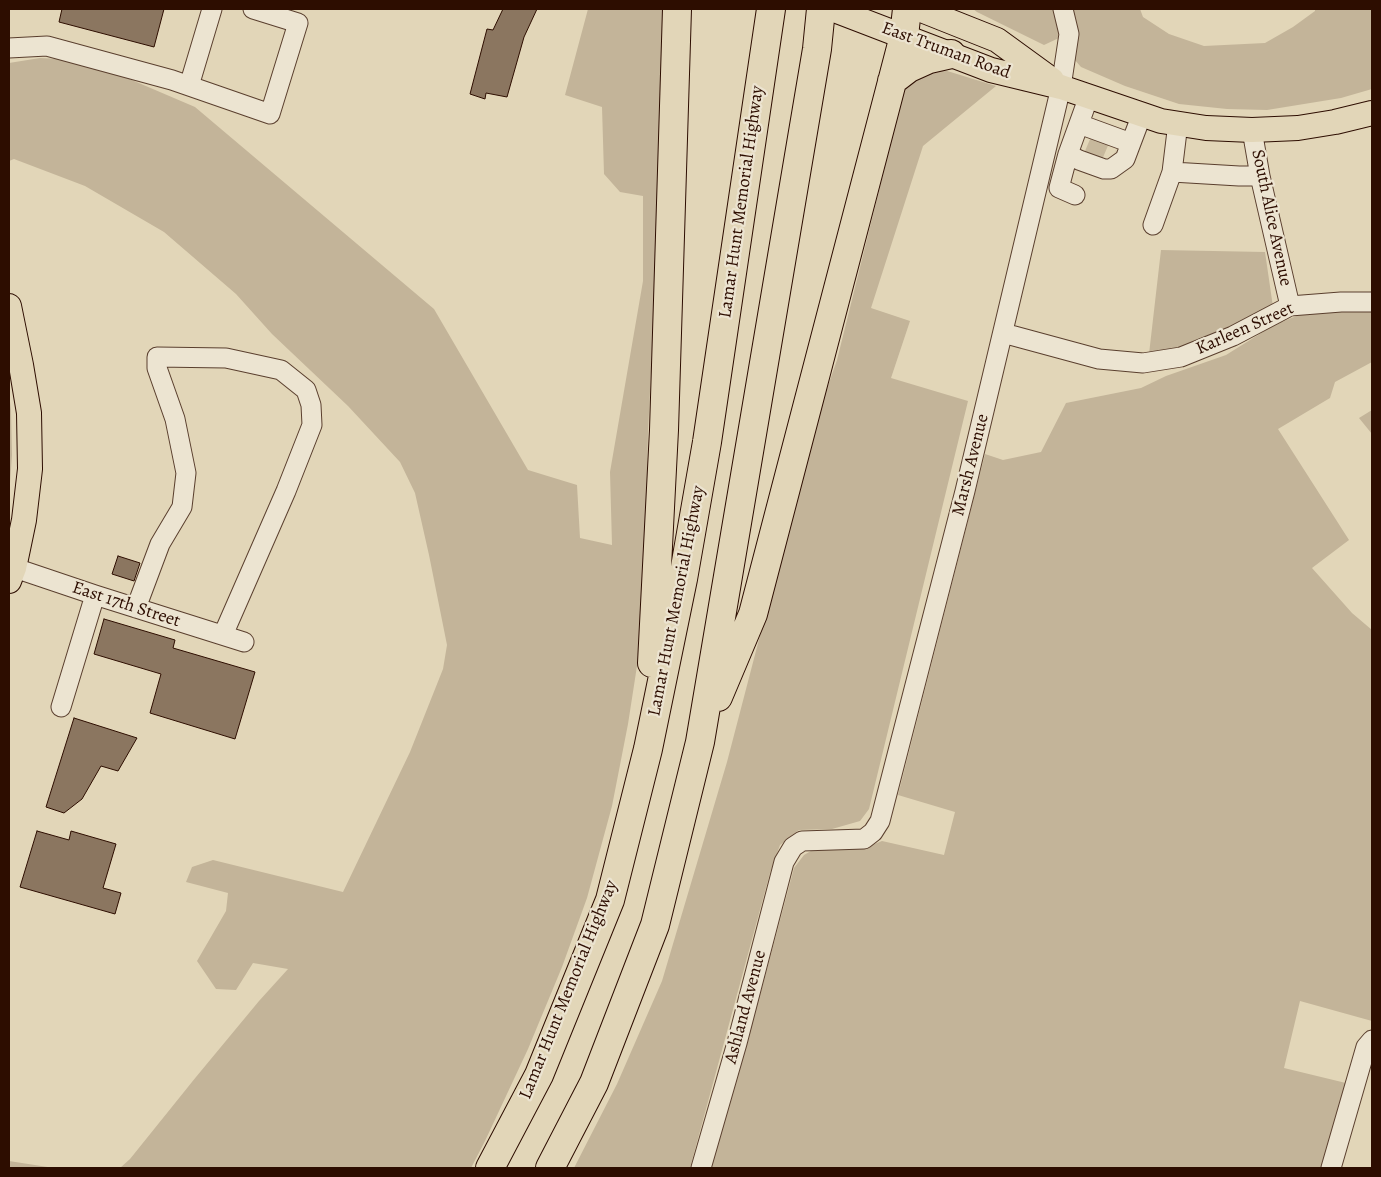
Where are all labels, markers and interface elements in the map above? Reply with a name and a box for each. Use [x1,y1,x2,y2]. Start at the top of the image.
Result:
street label: East Truman Road [879,18,1013,84]
street label: Lamar Hunt Memorial Highway [715,84,769,320]
street label: South Alice Avenue [1246,148,1296,288]
street label: Karleen Street [1193,298,1297,360]
street label: Marsh Avenue [948,412,994,518]
street label: Lamar Hunt Memorial Highway [644,484,710,718]
street label: East 17th Street [69,577,183,633]
street label: Lamar Hunt Memorial Highway [515,877,623,1103]
street label: Ashland Avenue [720,948,772,1066]

